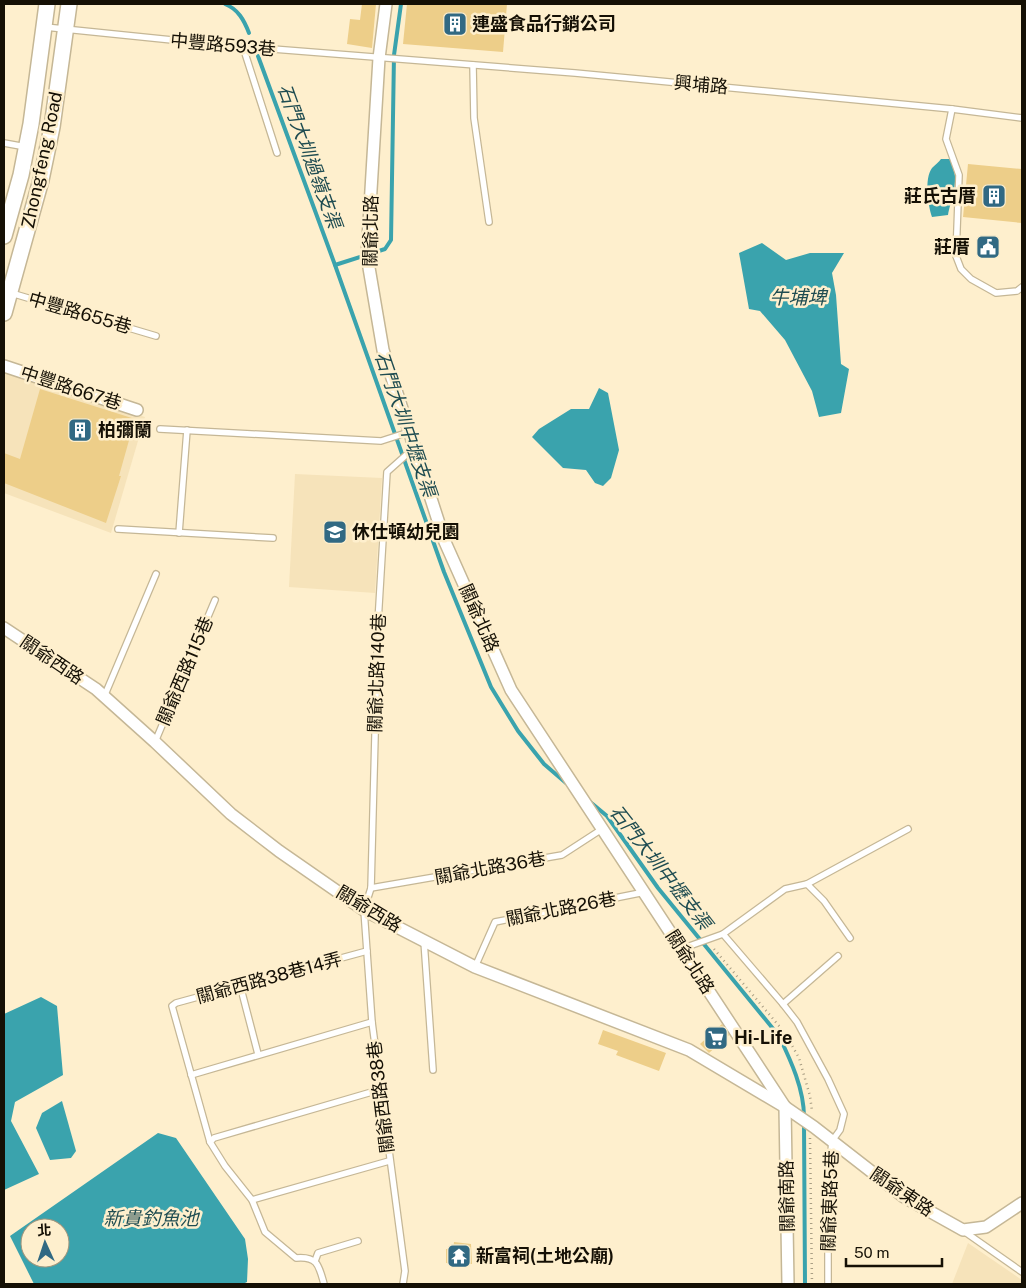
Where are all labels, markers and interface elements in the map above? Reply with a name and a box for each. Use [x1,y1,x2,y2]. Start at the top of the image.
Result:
building icon: 連盛食品行銷公司 [442,11,468,37]
place label: 連盛食品行銷公司 [472,13,616,34]
street label: 中豐路593巷 [169,29,277,60]
street label: 興埔路 [673,72,729,97]
water label: 石門大圳過嶺支渠 [274,81,347,234]
street label: Zhongfeng Road [17,90,66,230]
building icon: 莊氏古厝 [981,183,1007,209]
place label: 莊氏古厝 [904,185,976,206]
street label: 關爺北路 [359,195,382,267]
public building icon: 莊厝 [975,234,1001,260]
place label: 莊厝 [934,236,970,257]
water label: 牛埔埤 [769,286,828,308]
street label: 中豐路655巷 [26,288,134,337]
water label: 石門大圳中壢支渠 [371,349,442,502]
street label: 中豐路667巷 [18,361,124,414]
building icon: 柏彌蘭 [67,417,93,443]
place label: 柏彌蘭 [98,419,152,440]
school or university icon: 休仕頓幼兒園 [322,519,348,545]
place label: 休仕頓幼兒園 [352,521,460,542]
street label: 關爺北路 [455,581,504,655]
street label: 關爺西路115巷 [152,613,217,728]
street label: 關爺北路140巷 [364,613,389,733]
street label: 關爺西路 [17,631,88,688]
water label: 石門大圳中壢支渠 [606,800,718,936]
street label: 關爺北路36巷 [433,847,547,888]
street label: 關爺西路 [333,881,406,936]
street label: 關爺北路26巷 [504,888,618,929]
street label: 關爺北路 [662,926,719,998]
street label: 關爺西路38巷14弄 [194,948,344,1007]
supermarket icon: Hi-Life [703,1025,729,1051]
place label: Hi-Life [734,1027,792,1048]
street label: 關爺西路38巷 [363,1040,398,1154]
street label: 關爺東路5巷 [817,1150,842,1252]
street label: 關爺南路 [775,1160,798,1232]
street label: 關爺東路 [867,1163,938,1220]
water label: 新貴釣魚池 [103,1207,200,1229]
north arrow [20,1218,70,1268]
text: 北 [37,1222,52,1238]
scale bar [846,1236,942,1268]
temple icon: 新富祠(土地公廟) [446,1243,472,1269]
text: 50 m [854,1244,889,1261]
place label: 新富祠(土地公廟) [476,1245,614,1266]

